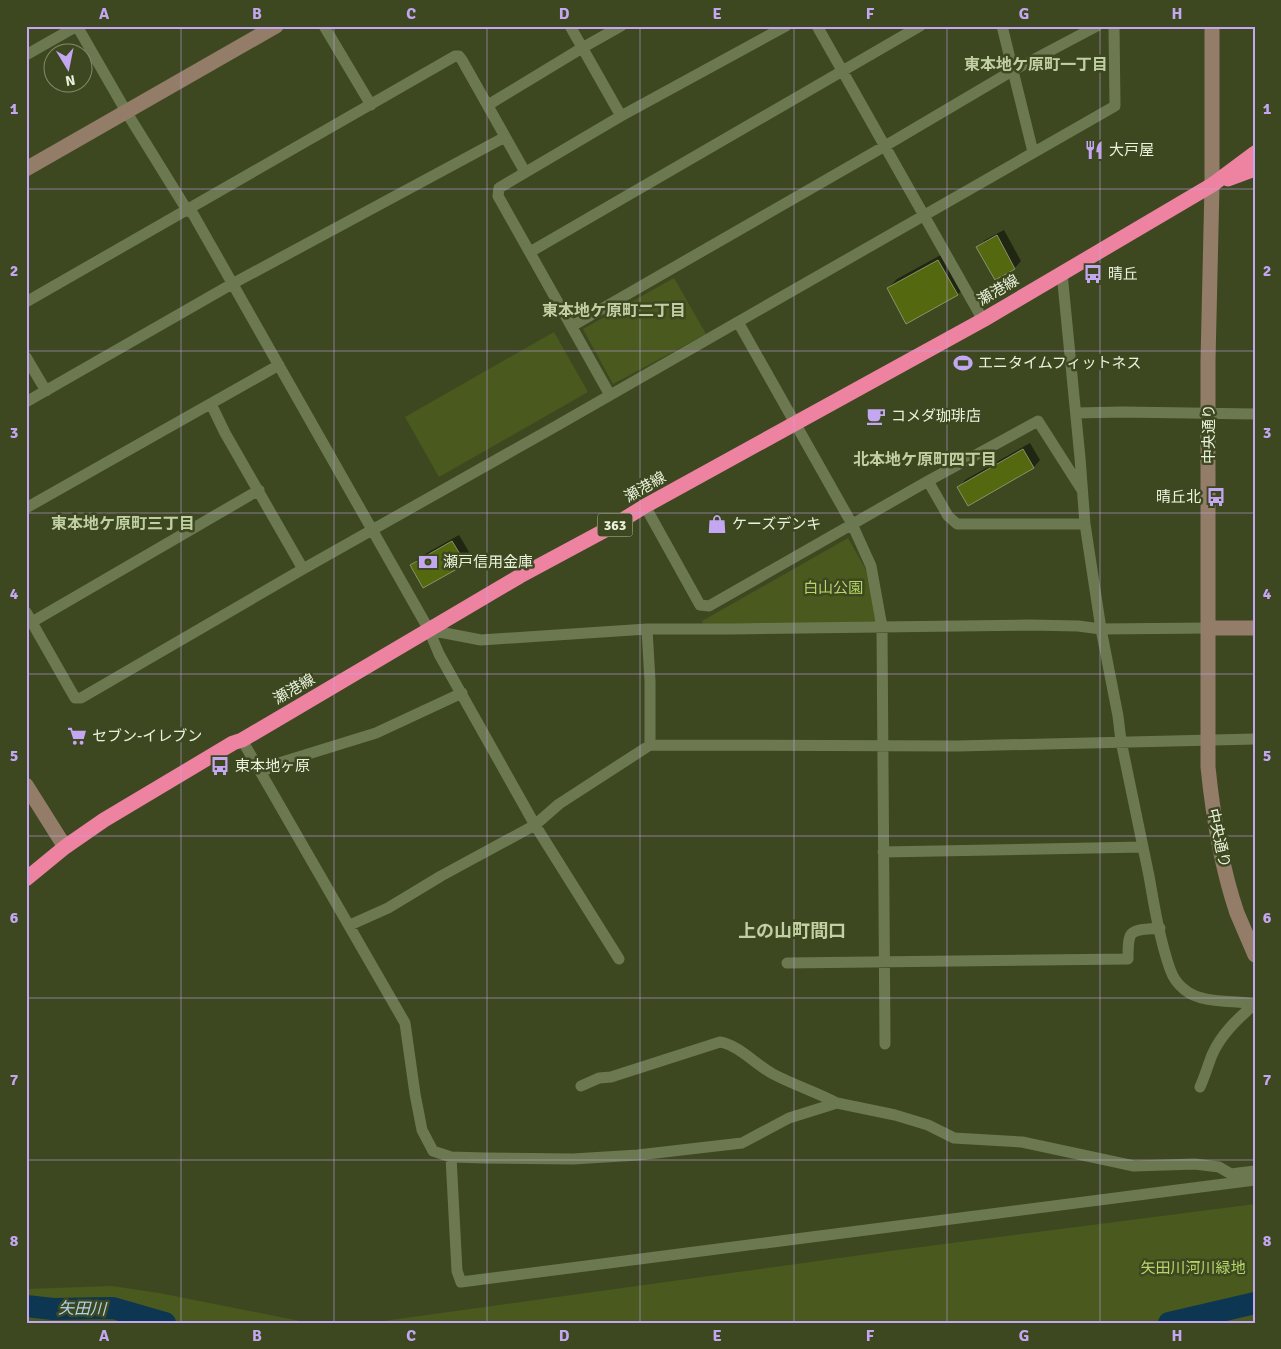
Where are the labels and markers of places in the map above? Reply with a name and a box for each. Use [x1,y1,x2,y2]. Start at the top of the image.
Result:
restaurant icon: 大戸屋 [1083,139,1105,161]
place label: 大戸屋 [1109,141,1154,159]
bus stop icon: 晴丘 [1082,263,1104,285]
place label: 晴丘 [1108,265,1138,283]
sports icon: エニタイムフィットネス [952,352,974,374]
place label: エニタイムフィットネス [978,354,1142,372]
cafe icon: コメダ珈琲店 [865,405,887,427]
place label: コメダ珈琲店 [891,407,981,425]
bus stop icon: 晴丘北 [1205,486,1227,508]
place label: 晴丘北 [1156,488,1201,506]
shop icon: ケーズデンキ [706,513,728,535]
place label: ケーズデンキ [732,515,821,533]
bank icon: 瀬戸信用金庫 [417,551,439,573]
place label: 瀬戸信用金庫 [443,553,533,571]
supermarket icon: セブン-イレブン [66,725,88,747]
place label: セブン-イレブン [92,727,202,745]
bus stop icon: 東本地ヶ原 [209,755,231,777]
place label: 東本地ヶ原 [235,757,310,775]

